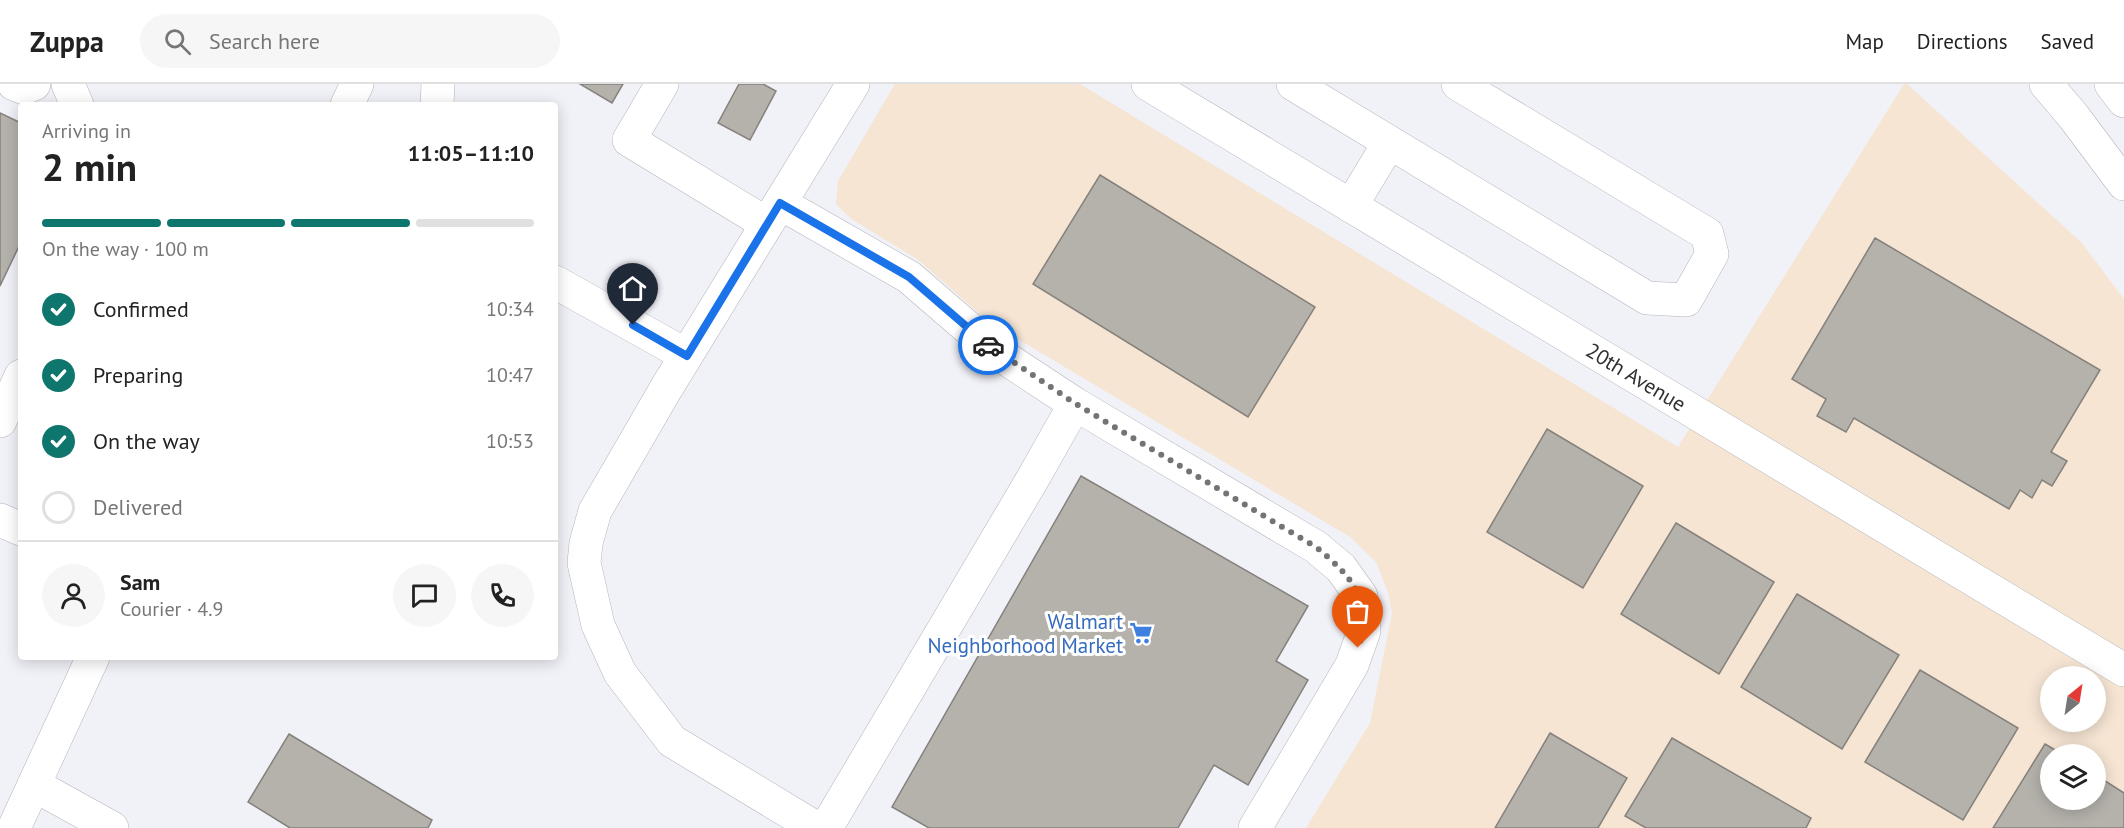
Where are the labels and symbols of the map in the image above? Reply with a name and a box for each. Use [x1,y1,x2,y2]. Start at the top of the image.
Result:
pin [607,263,658,325]
courier [958,315,1018,375]
street label: 20th Avenue [1581,337,1691,417]
pin [1332,586,1383,648]
place label: Walmart Neighborhood Market [927,608,1123,659]
supermarket icon: Walmart Neighborhood Market [1128,620,1154,646]
north arrow [2040,666,2106,732]

